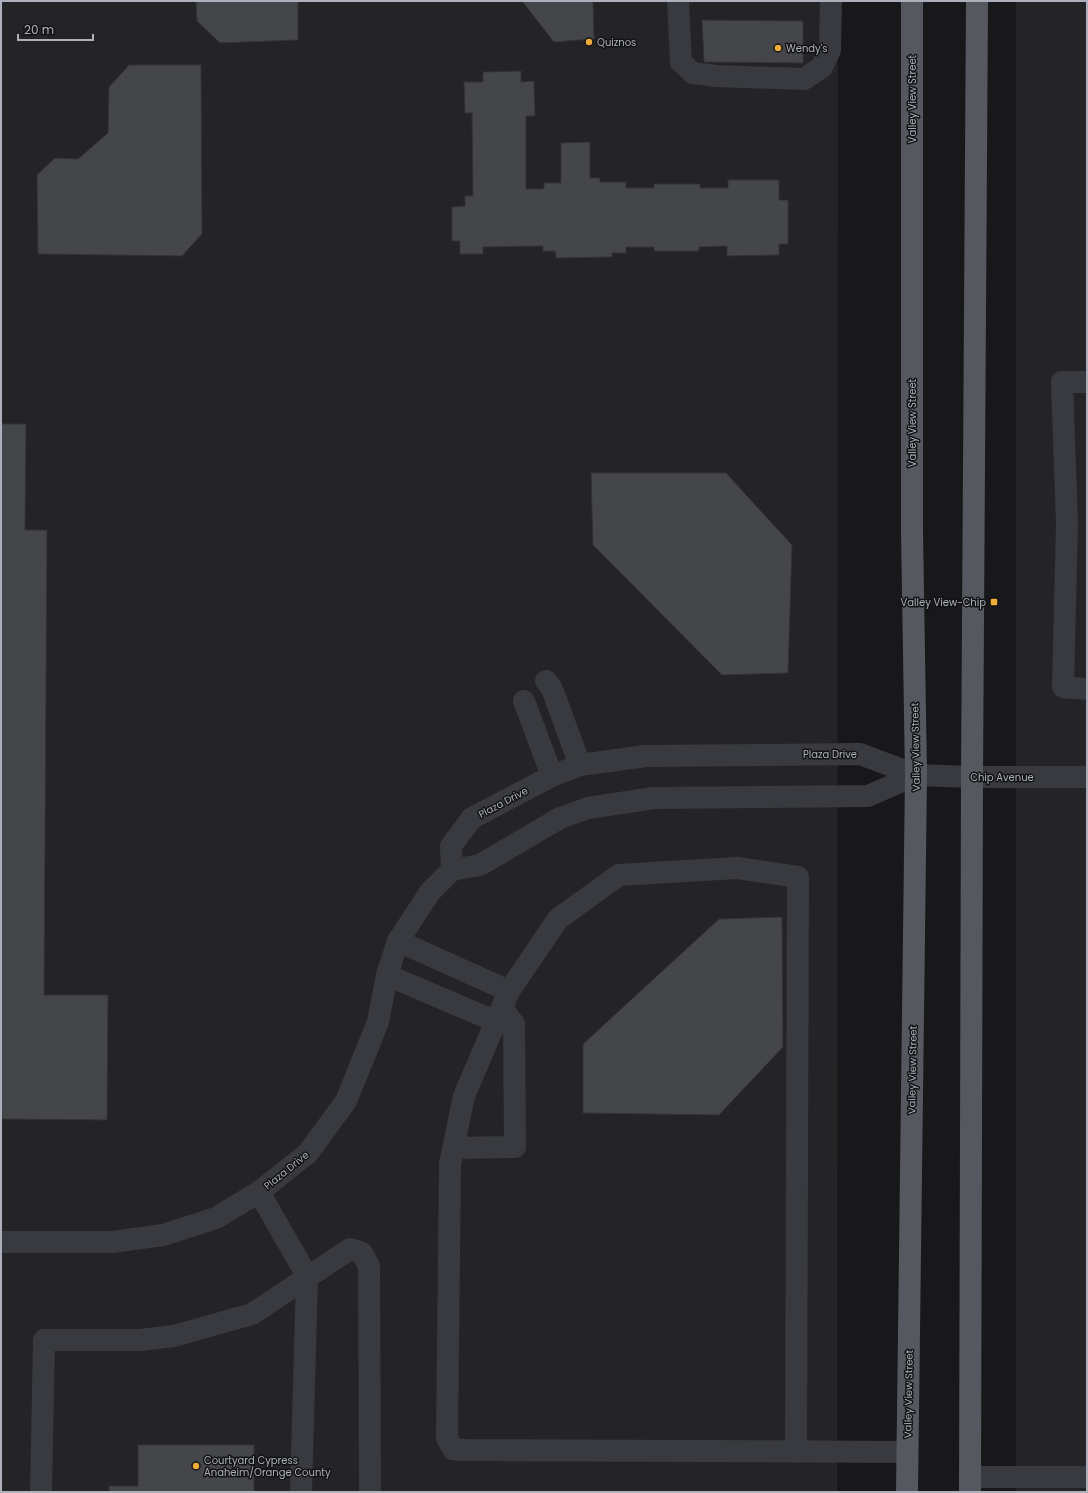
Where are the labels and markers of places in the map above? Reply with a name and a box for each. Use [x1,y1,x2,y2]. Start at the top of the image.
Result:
place label: Quiznos [597,35,636,50]
marker: Quiznos [584,37,594,47]
place label: Wendy's [786,41,828,56]
marker: Wendy's [773,43,783,53]
place label: Valley View-Chip [901,595,986,610]
marker: Valley View-Chip [989,597,999,607]
place label: Courtyard Cypress Anaheim/Orange County [204,1453,331,1480]
marker: Courtyard Cypress Anaheim/Orange County [191,1461,201,1471]

